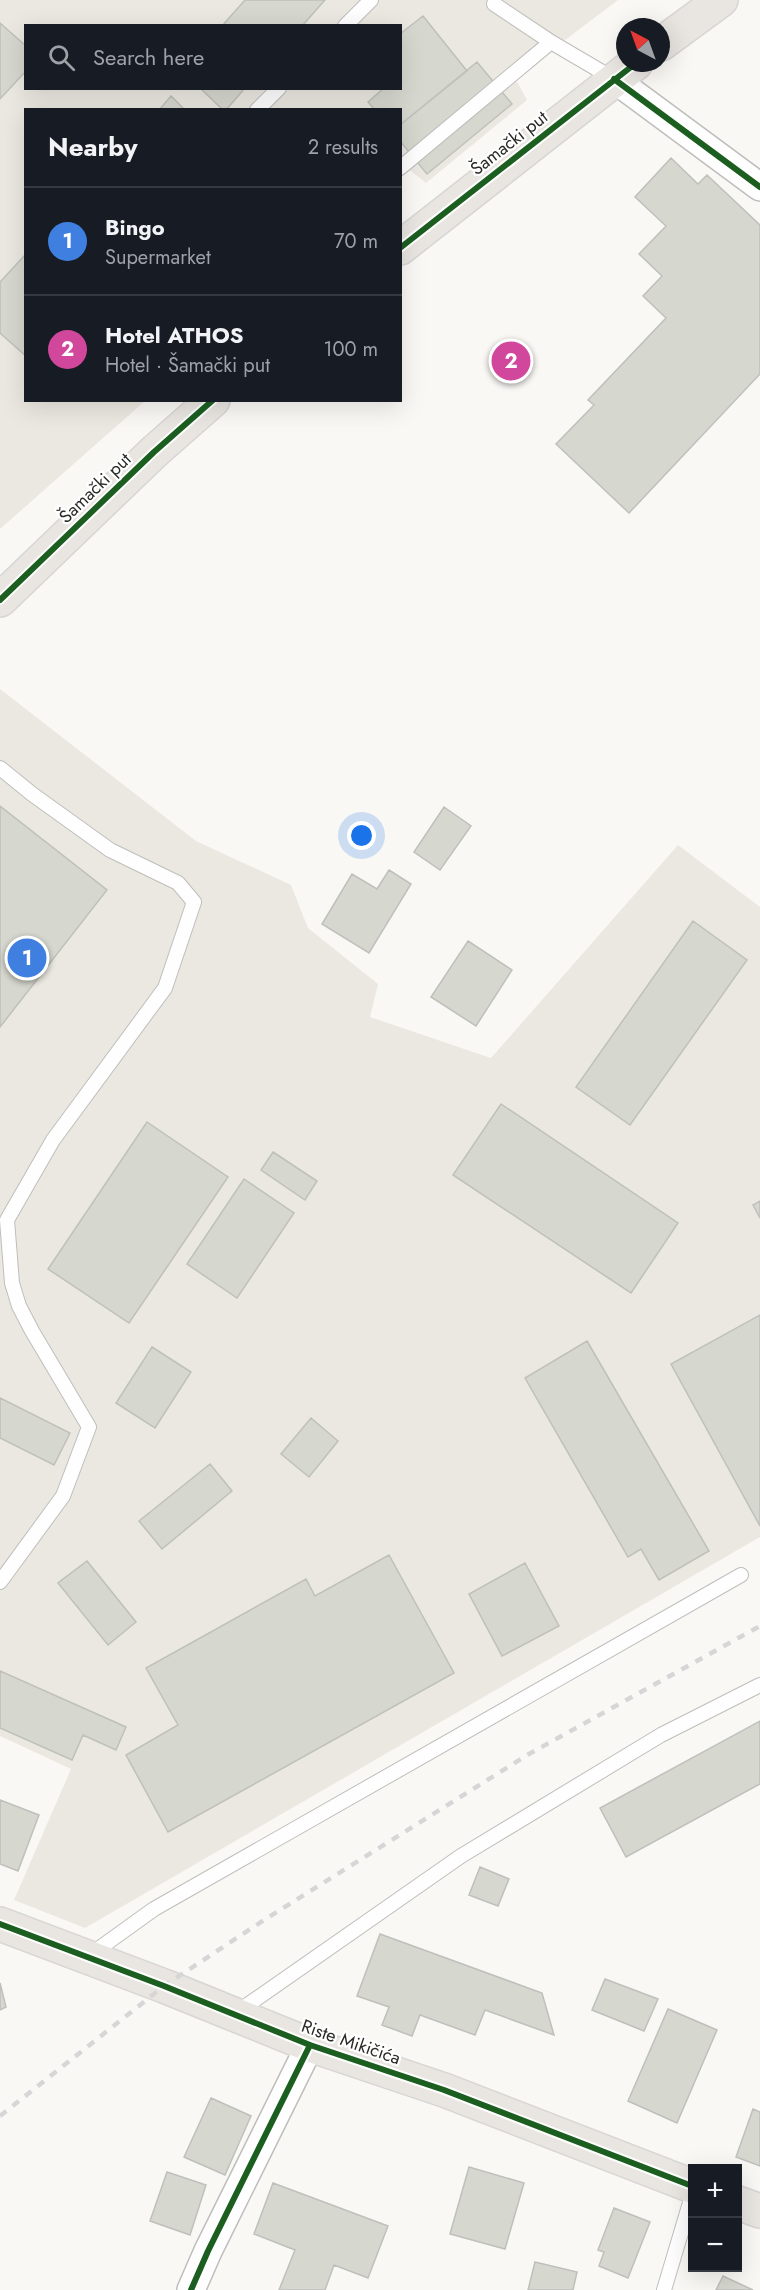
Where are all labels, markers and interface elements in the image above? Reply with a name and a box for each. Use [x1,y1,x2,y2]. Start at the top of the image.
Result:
north arrow [616,18,670,72]
search box [24,24,402,90]
icon: search [45,41,78,74]
text: Search here [93,41,204,73]
street label: Šamački put [465,104,554,182]
text: Nearby [48,128,137,166]
text: 2 results [308,133,378,162]
text: Bingo [105,211,165,243]
text: 1 [62,227,73,256]
text: 70 m [334,227,378,256]
text: Supermarket [105,243,211,272]
text: Hotel ATHOS [105,319,244,351]
text: 2 [61,335,74,364]
text: 100 m [323,335,378,364]
pin: 2 [492,338,530,384]
text: Hotel · Šamački put [105,351,270,380]
street label: Šamački put [53,446,138,529]
your location [347,821,376,850]
pin: 1 [8,936,46,980]
street label: Riste Mikičića [298,2013,404,2071]
map controls [688,2164,742,2272]
button: + [688,2164,742,2218]
button: − [688,2218,742,2272]

